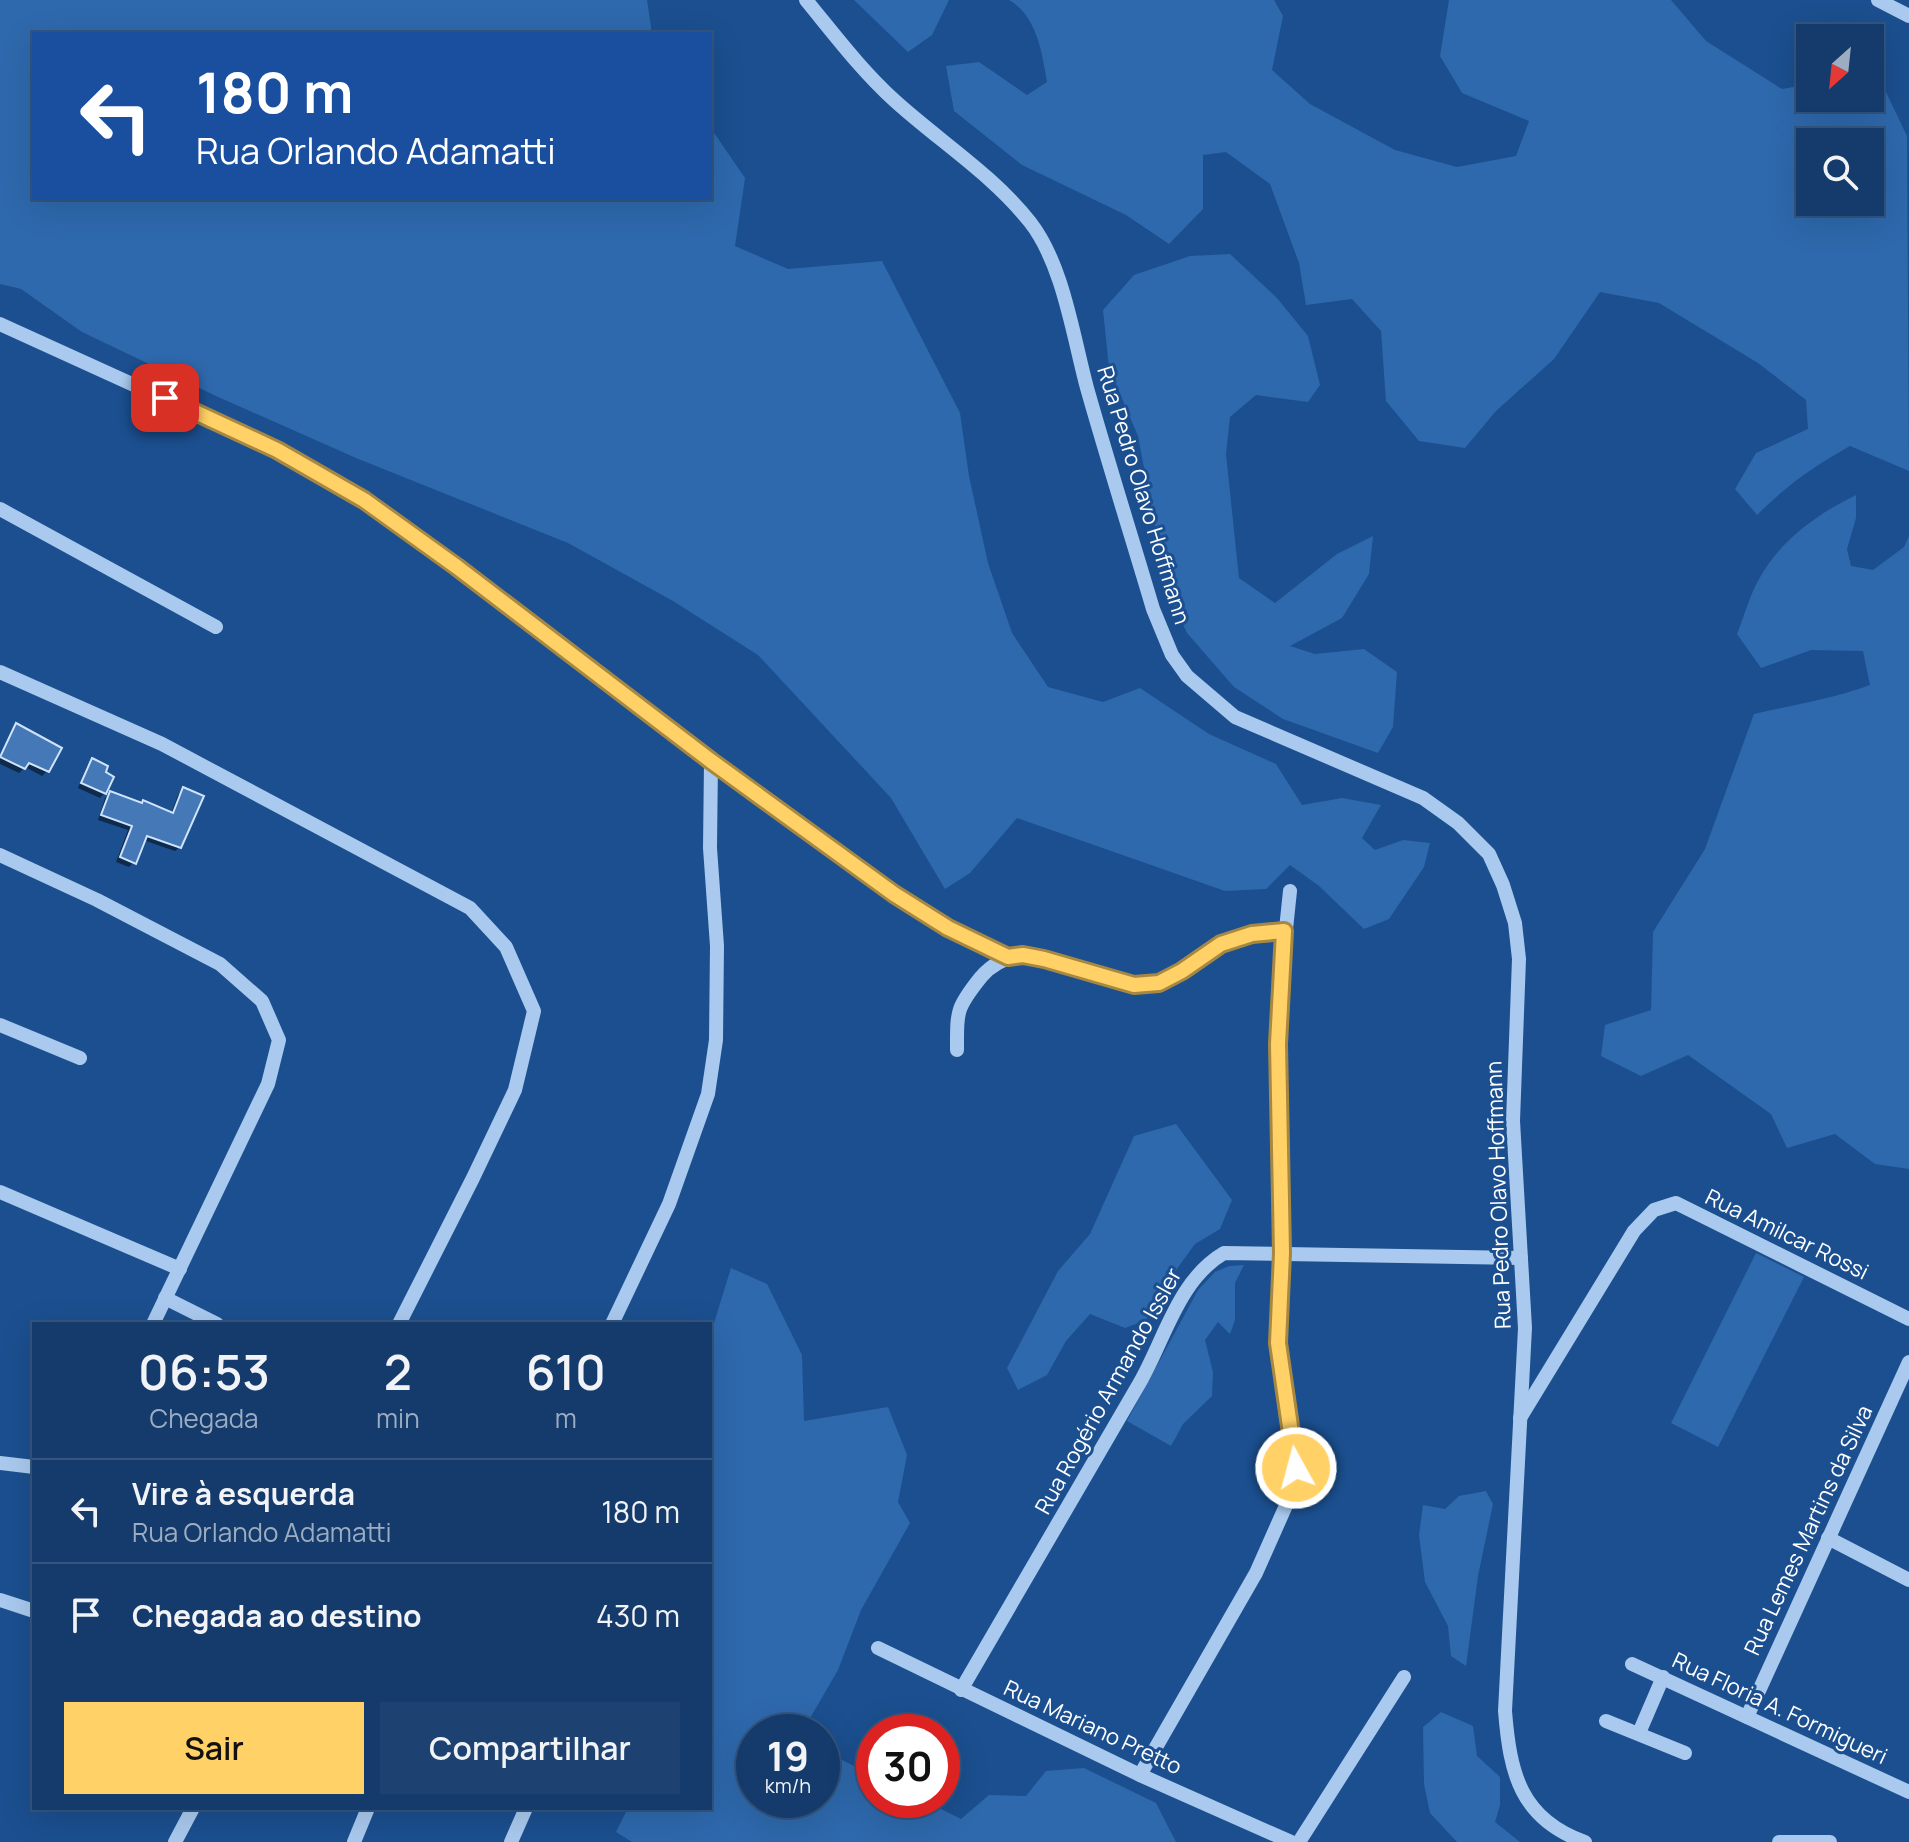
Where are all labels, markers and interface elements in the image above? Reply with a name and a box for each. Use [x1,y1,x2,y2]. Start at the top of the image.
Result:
north arrow [1796,24,1884,112]
map controls [1796,24,1884,216]
text: 180 m [196,53,353,130]
icon: left [64,64,168,168]
text: Rua Orlando Adamatti [196,126,556,175]
button: search [1796,128,1884,216]
street label: Rua Pedro Olavo Hoffmann [1090,362,1198,628]
pin [131,364,199,432]
icon: arrive [143,376,187,420]
street label: Rua Pedro Olavo Hoffmann [1478,1060,1518,1330]
street label: Rua Amilcar Rossi [1700,1181,1874,1287]
street label: Rua Rogério Armando Issler [1028,1262,1188,1519]
text: 06:53 [138,1339,270,1404]
text: 2 [384,1339,412,1404]
text: 610 [526,1339,606,1404]
text: Chegada [150,1400,258,1436]
text: min [376,1400,420,1436]
text: m [555,1400,577,1436]
street label: Rua Lemes Martins da Silva [1737,1400,1879,1660]
position arrow [1254,1426,1338,1510]
text: Vire à esquerda [132,1473,355,1514]
icon: left [64,1489,108,1533]
text: 180 m [601,1491,680,1532]
text: Rua Orlando Adamatti [132,1514,392,1550]
icon: arrive [64,1593,108,1637]
text: Chegada ao destino [132,1595,422,1636]
text: 430 m [596,1595,680,1636]
street label: Rua Floria A. Formigueri [1668,1645,1892,1771]
street label: Rua Mariano Pretto [999,1673,1187,1781]
button: Sair [64,1702,364,1794]
button: Compartilhar [380,1702,680,1794]
speed limit sign: 30 [856,1714,960,1818]
text: 19 [767,1728,809,1783]
text: km/h [765,1772,811,1799]

